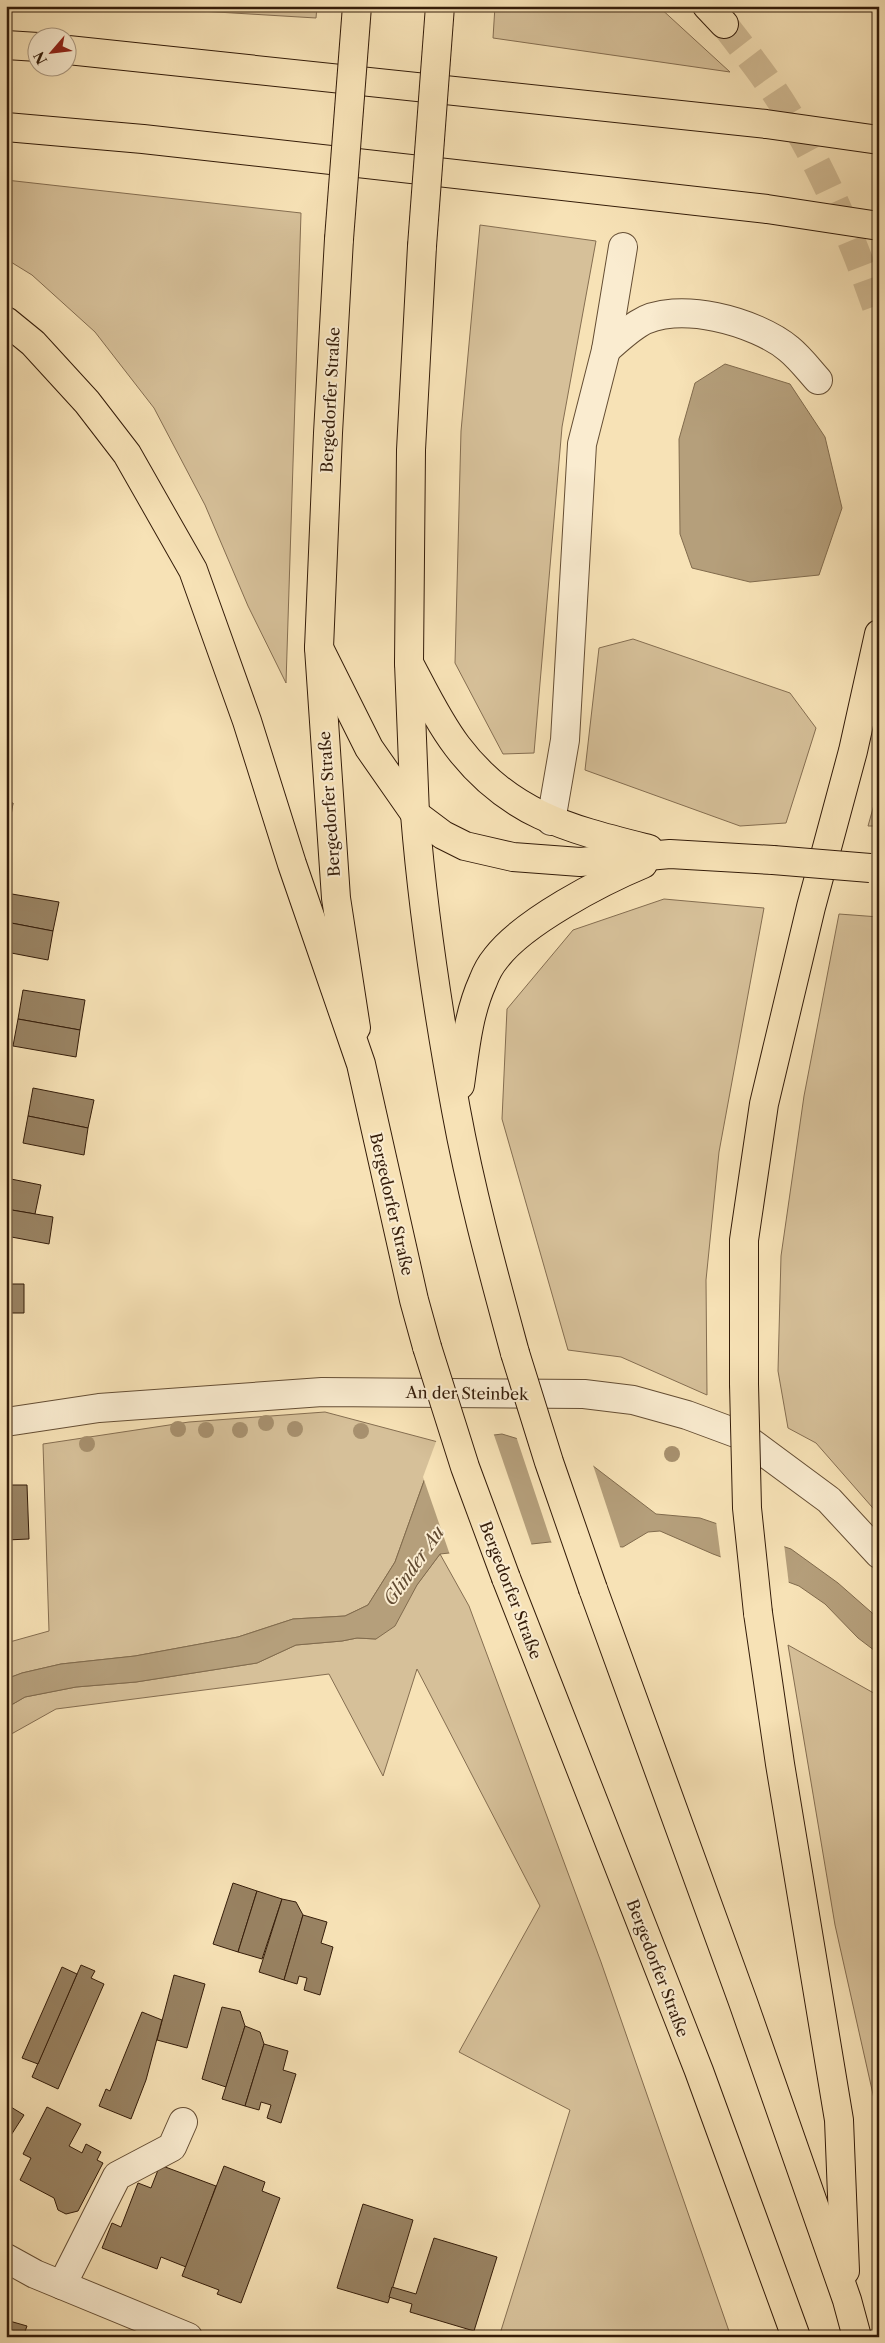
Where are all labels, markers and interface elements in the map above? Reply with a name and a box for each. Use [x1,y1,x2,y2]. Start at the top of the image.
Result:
north arrow [28,28,78,78]
text: N [30,49,51,68]
street label: Bergedorfer Straße [316,327,344,473]
street label: Bergedorfer Straße [314,730,344,878]
street label: Bergedorfer Straße [366,1131,418,1277]
street label: An der Steinbek [405,1382,529,1404]
street label: Bergedorfer Straße [476,1518,547,1662]
water label: Glinder Au [379,1522,450,1610]
street label: Bergedorfer Straße [623,1896,694,2040]

